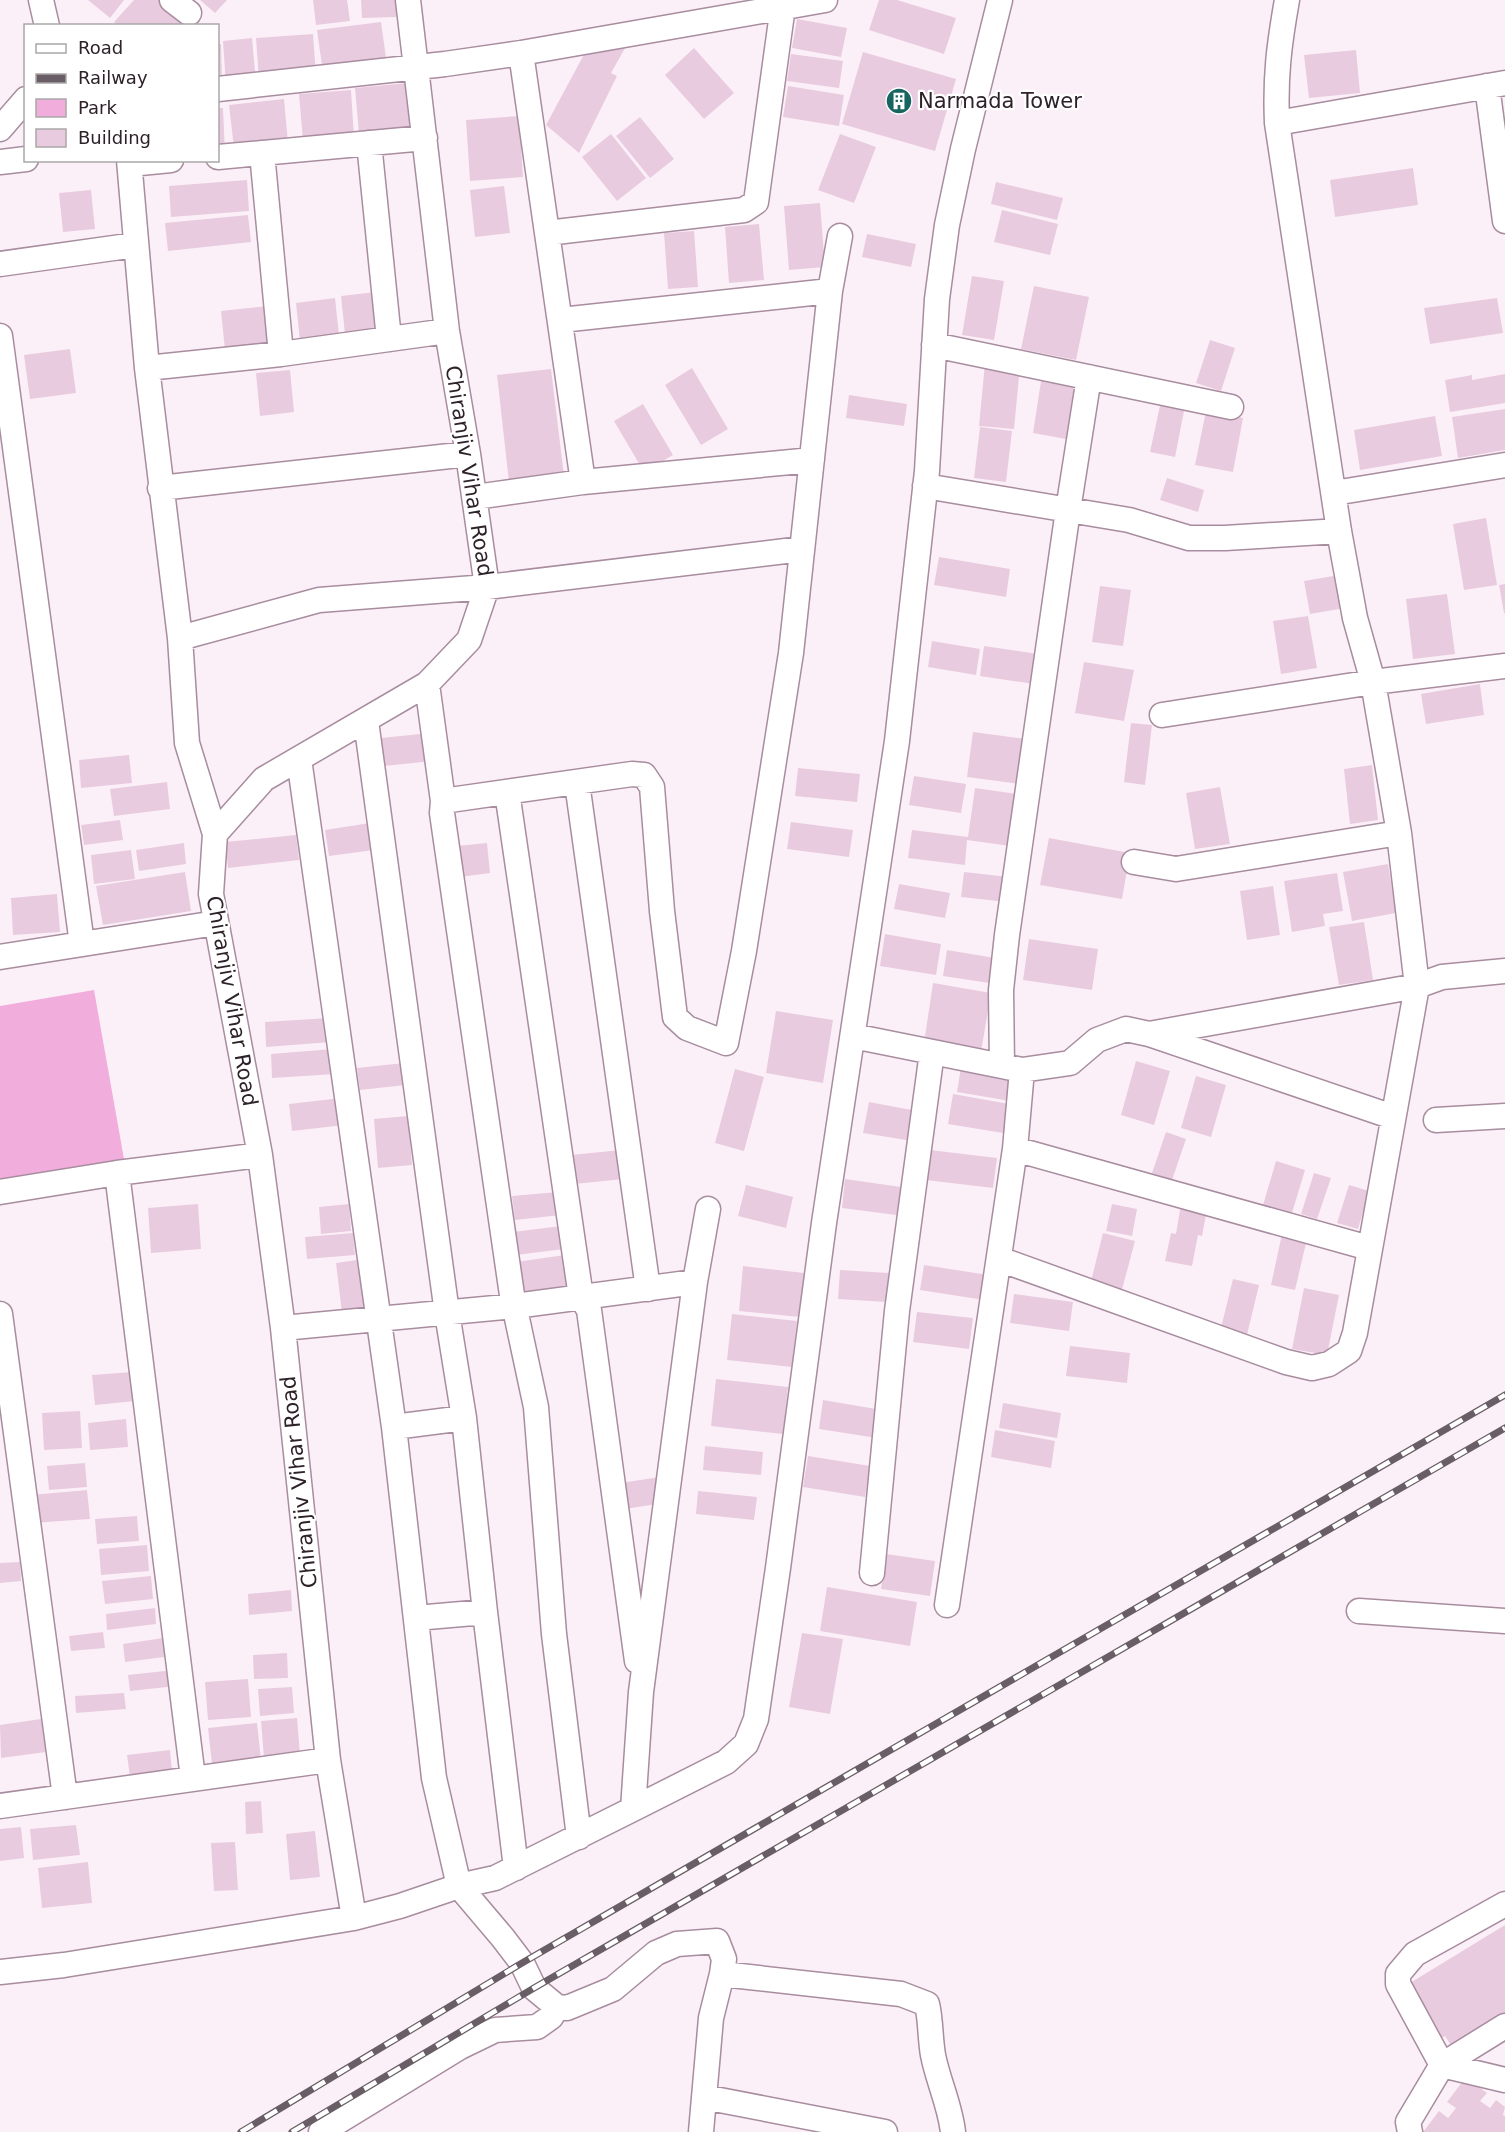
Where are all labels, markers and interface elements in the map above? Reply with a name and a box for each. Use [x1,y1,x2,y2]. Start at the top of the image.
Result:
legend [24,24,219,162]
text: Road [78,37,123,58]
text: Railway [78,67,148,88]
building icon: Narmada Tower [884,86,914,116]
place label: Narmada Tower [918,89,1082,113]
text: Park [78,97,117,118]
text: Building [78,127,151,148]
street label: Chiranjiv Vihar Road [440,364,498,578]
street label: Chiranjiv Vihar Road [202,894,262,1108]
street label: Chiranjiv Vihar Road [276,1375,322,1589]

